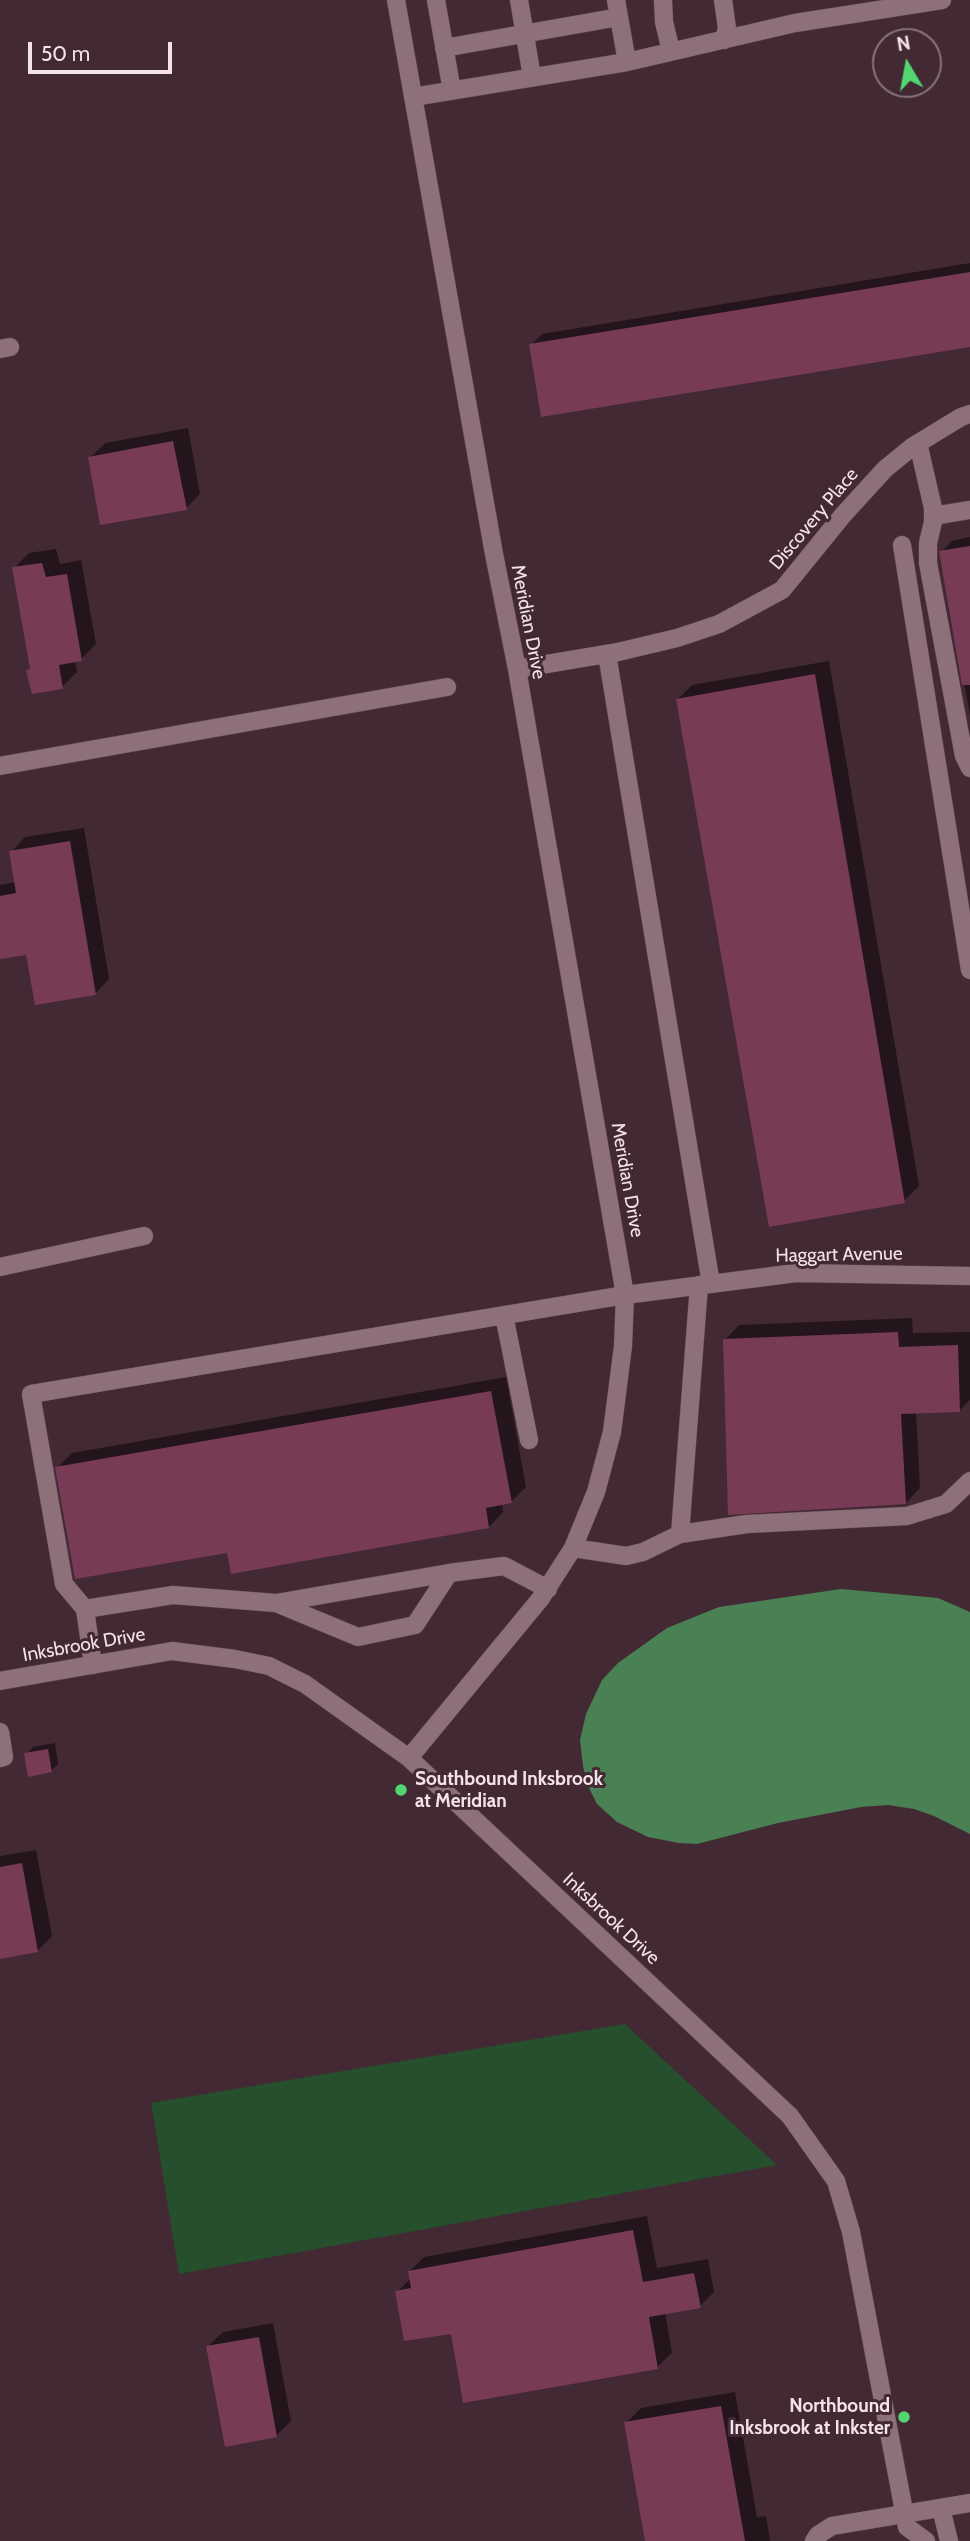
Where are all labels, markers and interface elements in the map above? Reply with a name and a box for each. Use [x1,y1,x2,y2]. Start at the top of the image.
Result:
scale bar [32,28,175,72]
north arrow [872,28,942,98]
text: N [895,31,912,56]
text: 50 m [41,41,90,66]
street label: Discovery Place [765,464,863,574]
street label: Meridian Drive [506,563,550,681]
street label: Meridian Drive [606,1121,648,1239]
street label: Haggart Avenue [775,1242,903,1268]
street label: Inksbrook Drive [21,1623,147,1667]
place label: Southbound Inksbrook at Meridian [415,1768,603,1812]
marker: Southbound Inksbrook at Meridian [393,1782,409,1798]
street label: Inksbrook Drive [558,1868,664,1970]
place label: Northbound Inksbrook at Inkster [729,2395,890,2439]
marker: Northbound Inksbrook at Inkster [896,2409,912,2425]

